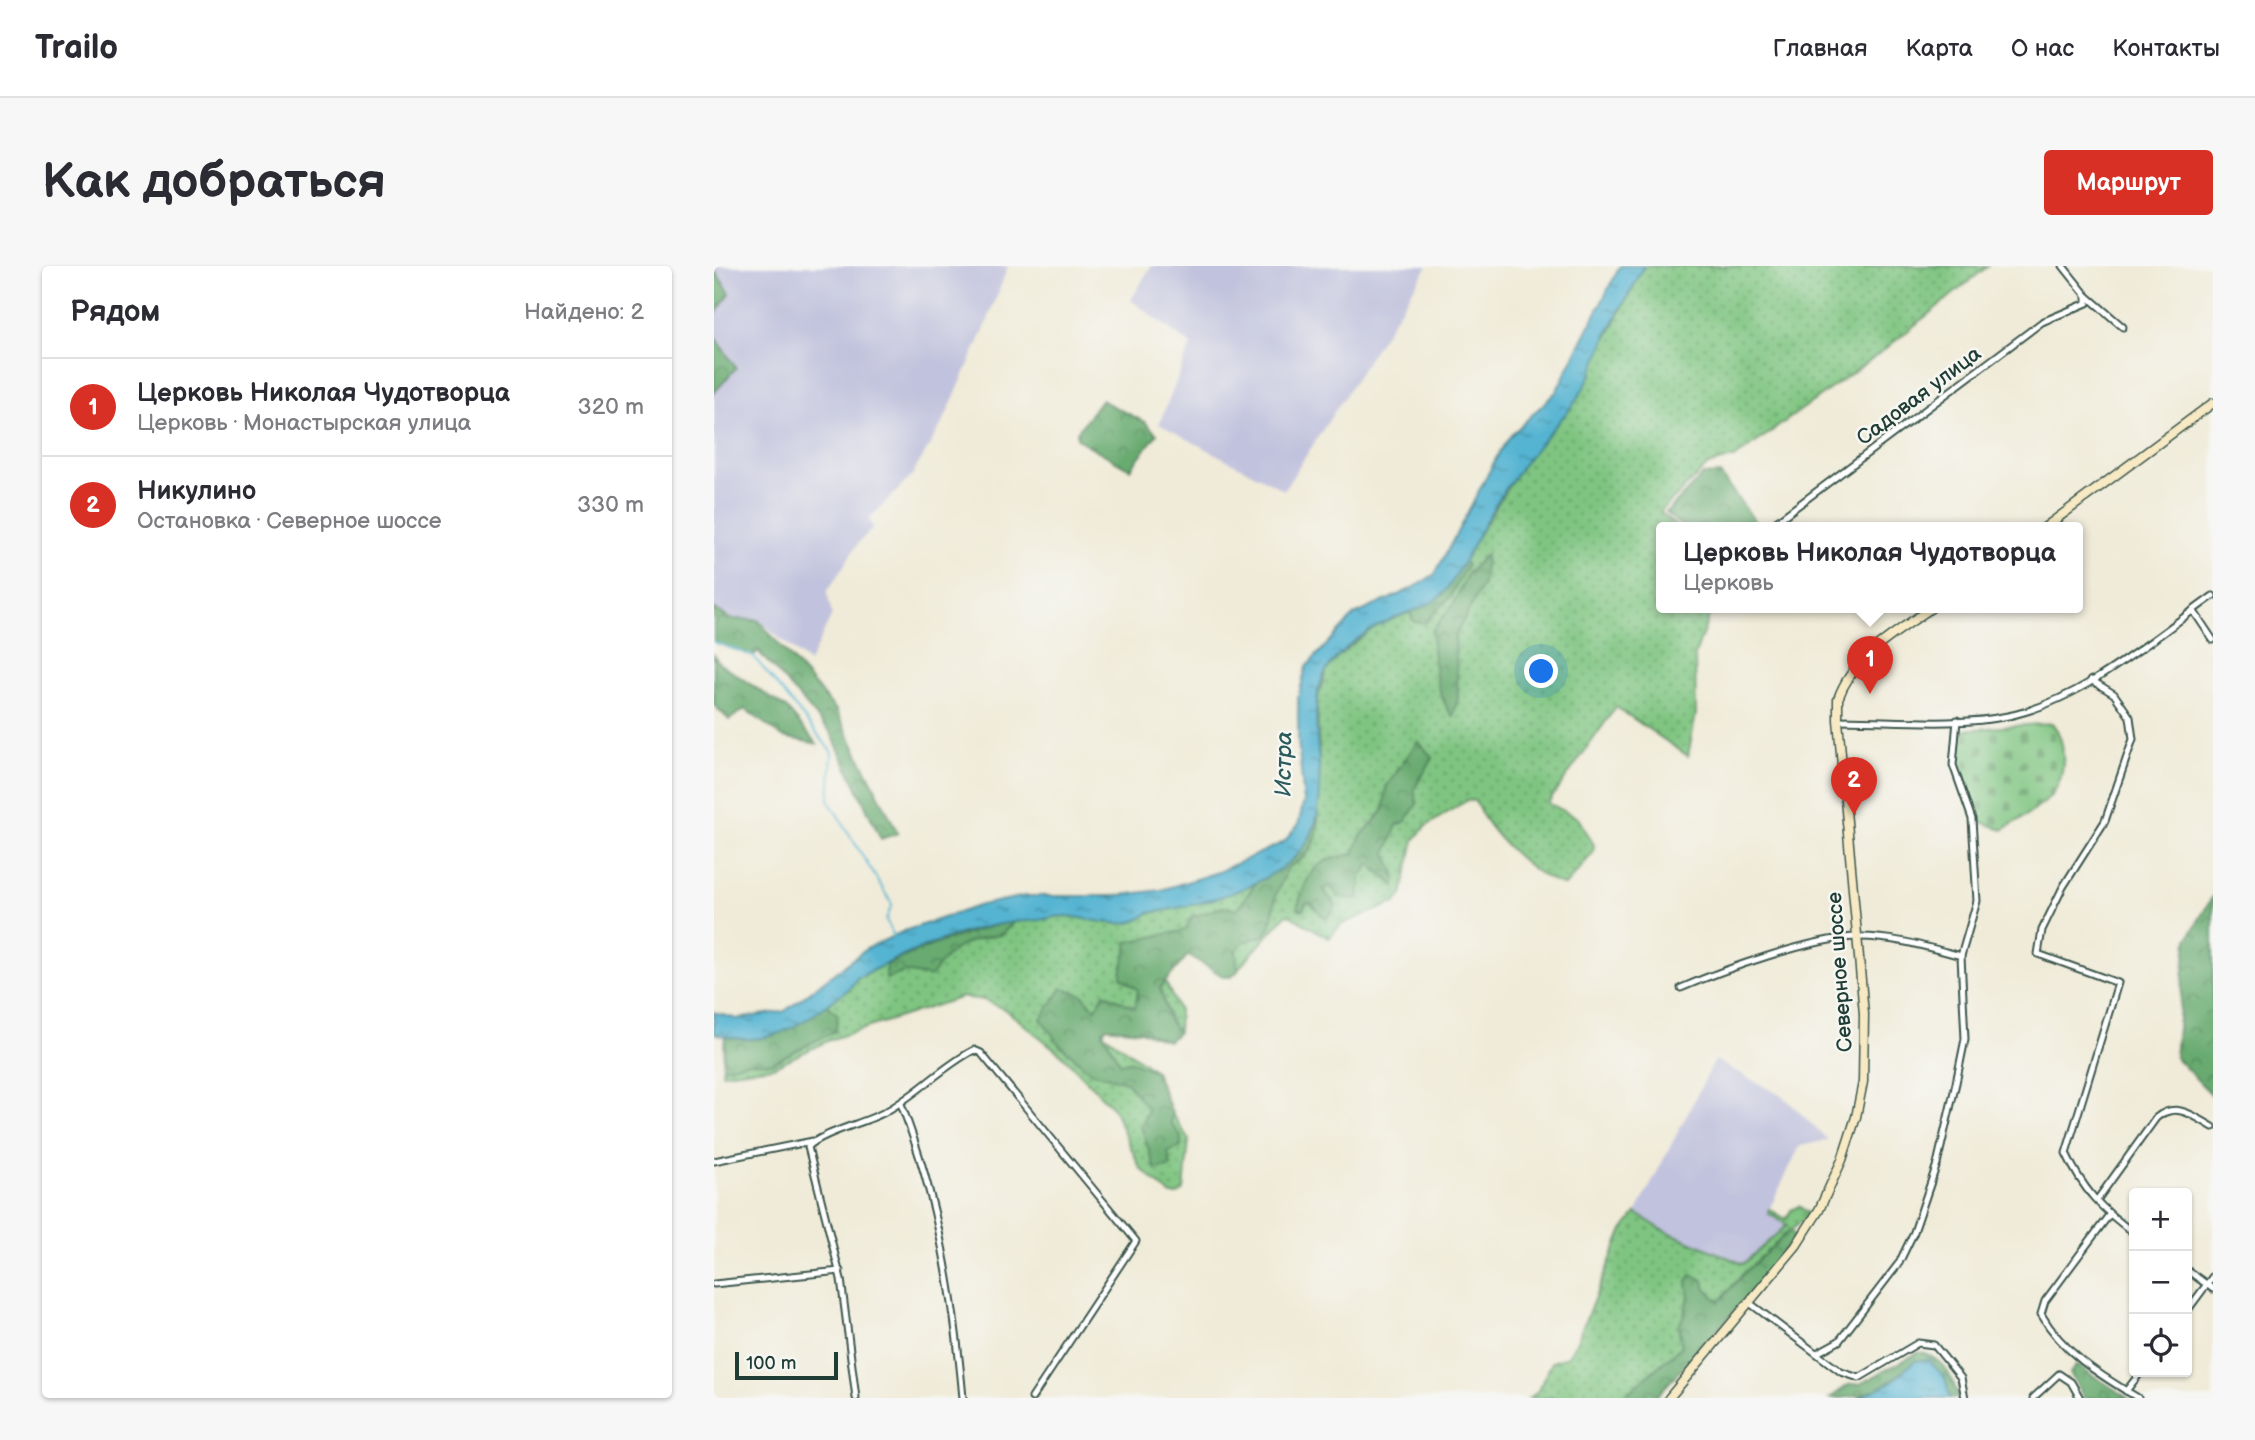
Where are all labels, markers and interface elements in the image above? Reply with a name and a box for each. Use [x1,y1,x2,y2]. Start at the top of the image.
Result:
text: Trailo [35,28,118,68]
text: Главная [1773,34,1867,63]
text: Карта [1905,34,1973,63]
text: О нас [2011,34,2074,63]
text: Контакты [2112,34,2220,63]
button: Маршрут [2044,150,2213,215]
text: Как добраться [42,153,386,212]
text: Рядом [70,294,160,330]
text: Найдено: 2 [524,298,644,326]
street label: Садовая улица [1852,341,1987,451]
text: Церковь Николая Чудотворца [137,378,510,409]
text: 1 [88,393,98,421]
text: 320 m [578,393,644,421]
text: Церковь · Монастырская улица [137,409,471,437]
text: Никулино [137,476,256,507]
text: 2 [86,491,100,519]
text: 330 m [577,491,644,519]
text: Остановка · Северное шоссе [137,507,442,535]
popup [1656,522,2083,613]
text: Церковь Николая Чудотворца [1683,538,2056,569]
text: Церковь [1683,569,1774,597]
pin: 1 [1847,636,1893,694]
your location [1524,654,1558,688]
water label: Истра [1269,731,1299,797]
pin: 2 [1831,757,1877,815]
street label: Северное шоссе [1822,891,1858,1053]
map controls [2129,1188,2192,1377]
button: + [2129,1188,2192,1251]
button: − [2129,1251,2192,1314]
button: locate [2129,1314,2192,1377]
scale bar [735,1349,838,1381]
text: 100 m [746,1352,797,1375]

